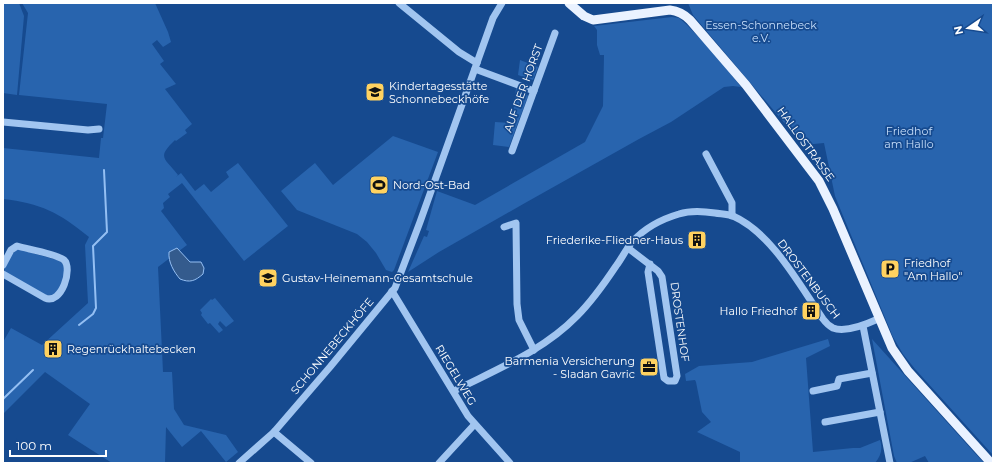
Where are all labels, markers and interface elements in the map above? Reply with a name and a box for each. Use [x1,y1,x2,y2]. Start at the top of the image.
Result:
north arrow [948,8,988,48]
park label: Essen-Schonnebeck e.V. [705,18,817,45]
text: N [950,24,966,36]
street label: AUF DER HORST [501,41,546,134]
place label: Kindertagesstätte Schonnebeckhöfe [389,79,489,106]
school or university icon: Kindertagesstätte Schonnebeckhöfe [364,81,386,103]
street label: HALLOSTRASSE [774,104,838,184]
park label: Friedhof am Hallo [884,124,934,151]
sports icon: Nord-Ost-Bad [368,174,390,196]
place label: Nord-Ost-Bad [393,178,470,192]
building icon: Friederike-Fliedner-Haus [686,229,708,251]
place label: Friederike-Fliedner-Haus [546,233,684,247]
street label: DROSTENBUSCH [775,236,843,322]
place label: Friedhof "Am Hallo" [904,256,962,283]
parking icon: Friedhof "Am Hallo" [879,258,901,280]
school or university icon: Gustav-Heinemann-Gesamtschule [257,267,279,289]
place label: Gustav-Heinemann-Gesamtschule [282,271,473,285]
street label: DROSTENHOF [667,281,693,363]
street label: SCHONNEBECKHÖFE [288,295,376,397]
building icon: Hallo Friedhof [800,300,822,322]
place label: Hallo Friedhof [720,304,798,318]
building icon: Regenrückhaltebecken [42,338,64,360]
place label: Regenrückhaltebecken [67,342,196,356]
street label: RIEGELWEG [432,342,480,408]
place label: Barmenia Versicherung - Sladan Gavric [504,354,635,381]
office icon: Barmenia Versicherung - Sladan Gavric [638,356,660,378]
scale bar [10,432,106,458]
text: 100 m [16,438,52,453]

